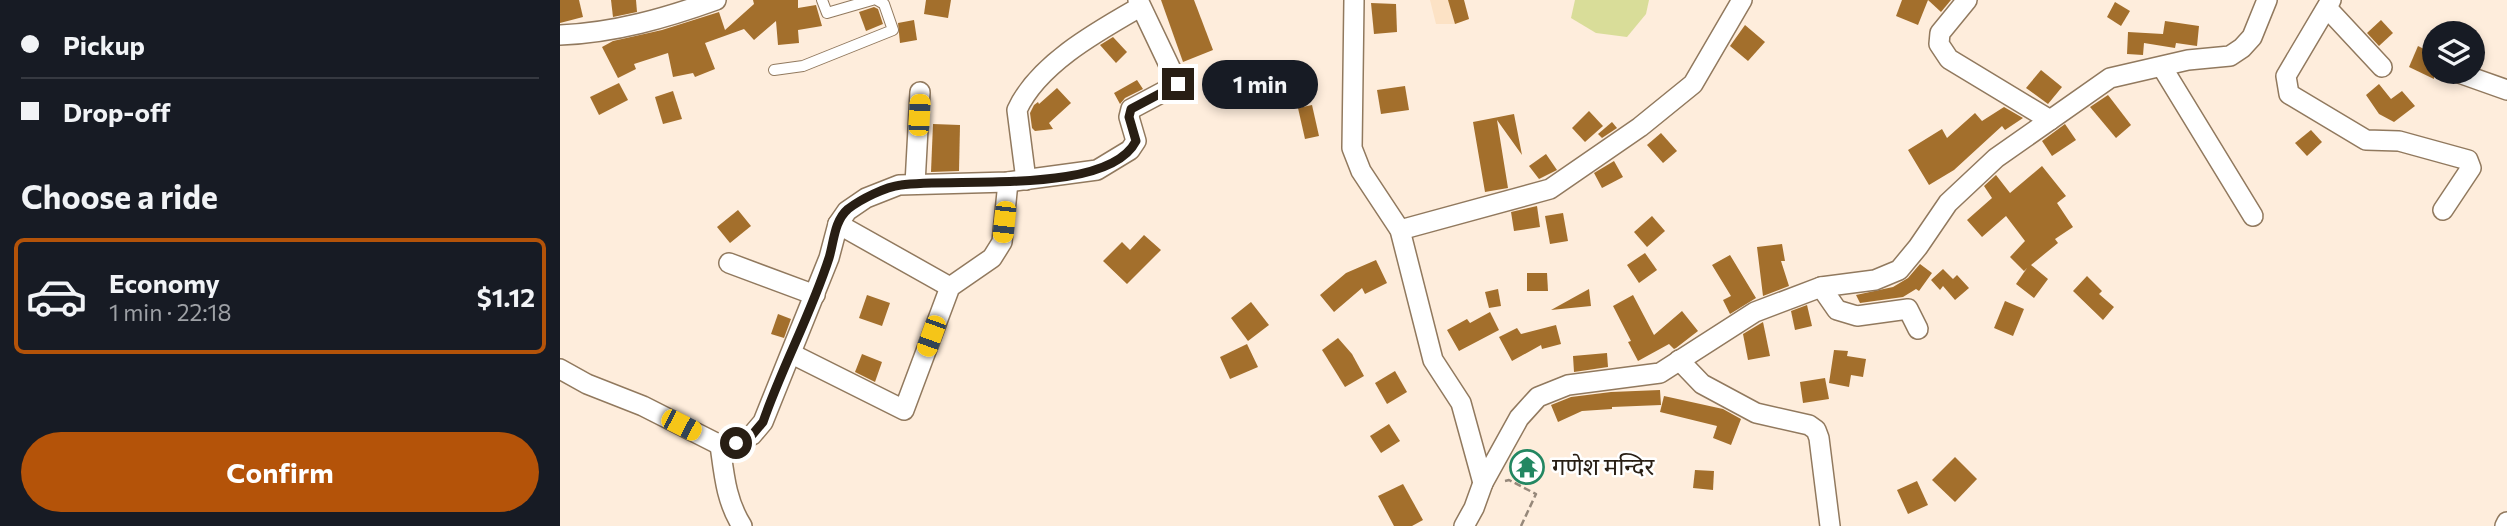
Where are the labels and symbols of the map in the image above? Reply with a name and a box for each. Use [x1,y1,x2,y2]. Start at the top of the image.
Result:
callout: 1 min [1202,60,1318,108]
route end [1162,68,1194,100]
car [908,93,931,137]
car [992,200,1017,244]
car [914,313,949,359]
car [658,406,705,444]
route start [720,427,752,459]
temple icon: गणेश मन्दिर [1508,448,1546,486]
place label: गणेश मन्दिर [1552,451,1656,480]

